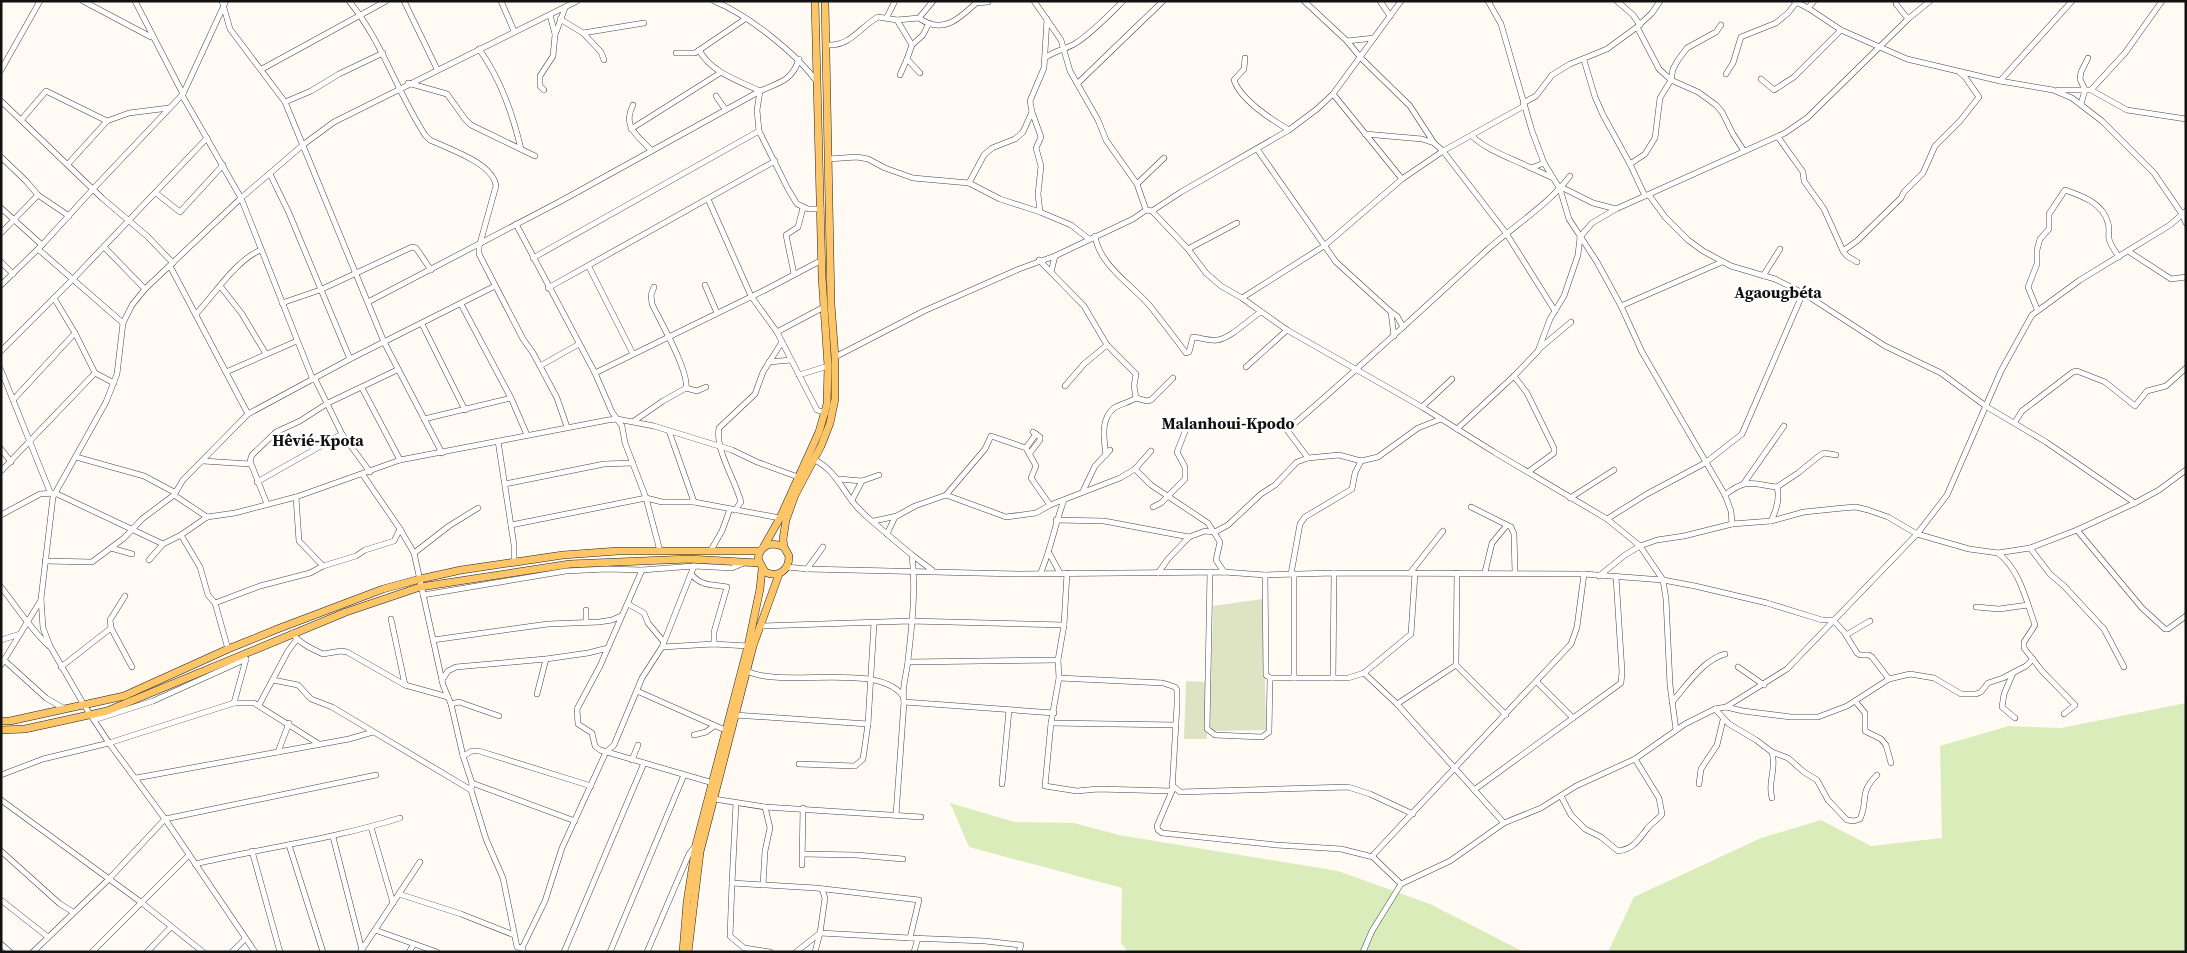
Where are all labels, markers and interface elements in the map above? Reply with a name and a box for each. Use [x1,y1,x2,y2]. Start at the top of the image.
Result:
district label: Agaougbéta [1734,281,1822,303]
district label: Malanhoui-Kpodo [1161,412,1295,434]
district label: Hêvié-Kpota [272,429,364,451]

